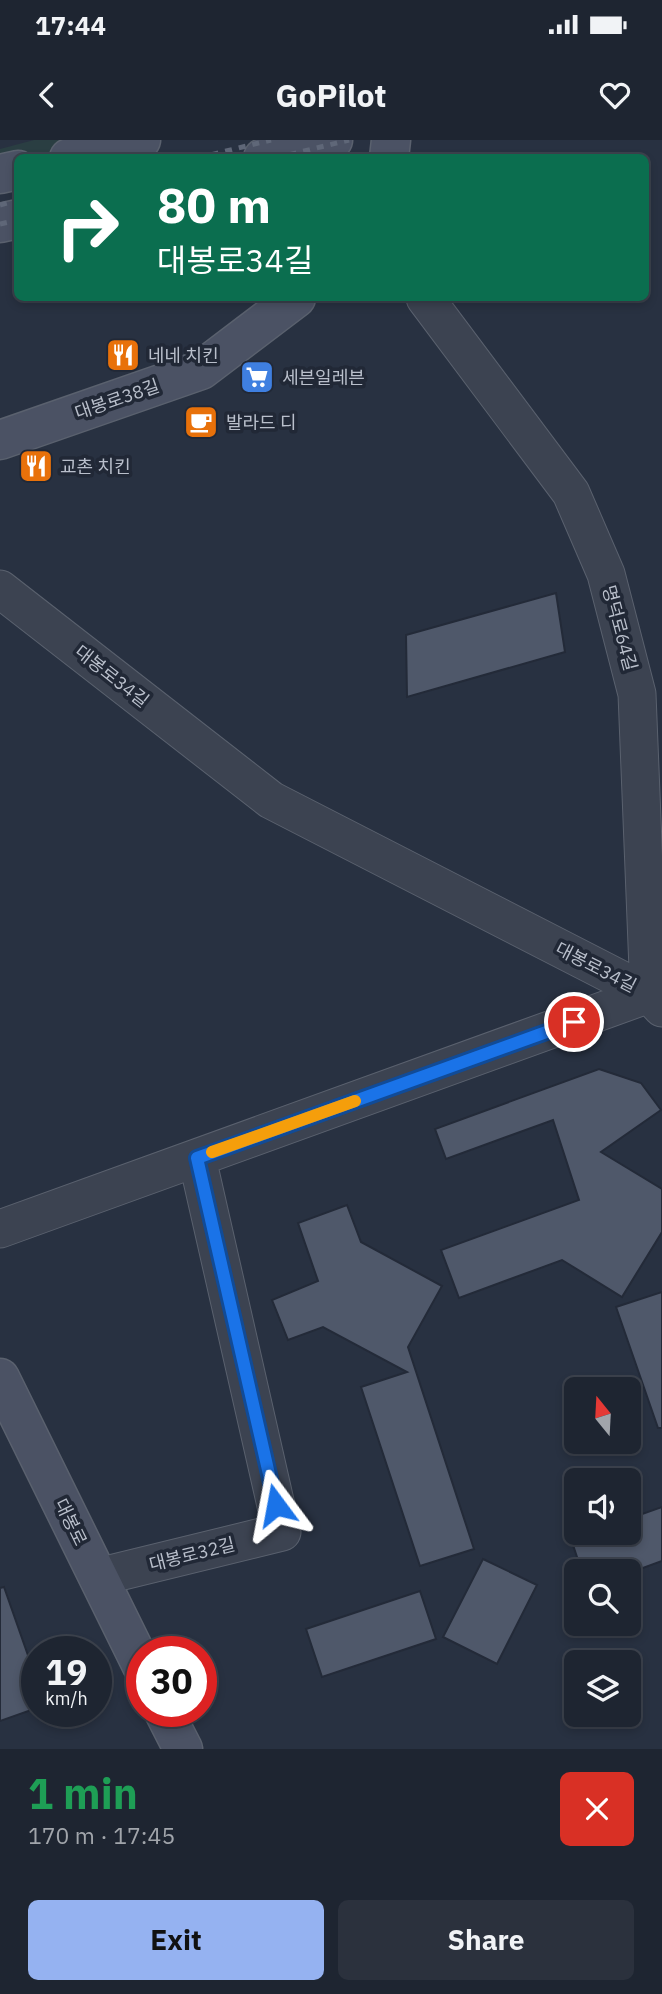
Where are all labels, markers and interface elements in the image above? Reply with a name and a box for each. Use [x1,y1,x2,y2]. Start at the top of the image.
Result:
text: 17:44 [35,8,106,42]
text: GoPilot [275,74,387,116]
icon: back [28,76,66,114]
icon: heart [596,76,634,114]
text: 80 m [157,173,271,236]
icon: right [42,182,133,273]
text: 대봉로34길 [157,239,313,281]
restaurant icon: 네네 치킨 [104,336,142,374]
place label: 네네 치킨 [148,344,219,367]
supermarket icon: 세븐일레븐 [238,358,276,396]
place label: 세븐일레븐 [282,366,365,389]
street label: 대봉로38길 [72,374,162,424]
cafe icon: 발라드 디 [182,403,220,441]
place label: 발라드 디 [226,411,297,434]
restaurant icon: 교촌 치킨 [17,447,55,485]
place label: 교촌 치킨 [60,455,131,478]
street label: 명덕로64길 [598,583,642,673]
street label: 대봉로34길 [70,640,154,712]
street label: 대봉로34길 [552,937,640,997]
pin [544,992,604,1052]
icon: arrive [555,1003,593,1041]
north arrow [564,1377,640,1454]
map controls [564,1377,641,1727]
position arrow [239,1468,313,1542]
button: sound [564,1468,641,1545]
street label: 대봉로 [50,1495,92,1549]
street label: 대봉로32길 [147,1532,237,1576]
button: search [564,1559,641,1636]
speed limit sign: 30 [126,1636,217,1727]
text: 19 [45,1649,88,1695]
button: layers [564,1650,641,1727]
text: km/h [45,1687,88,1710]
text: 1 min [28,1766,138,1821]
button: close [560,1772,634,1846]
text: 170 m · 17:45 [28,1820,175,1850]
button: Exit [28,1900,324,1980]
button: Share [338,1900,634,1980]

